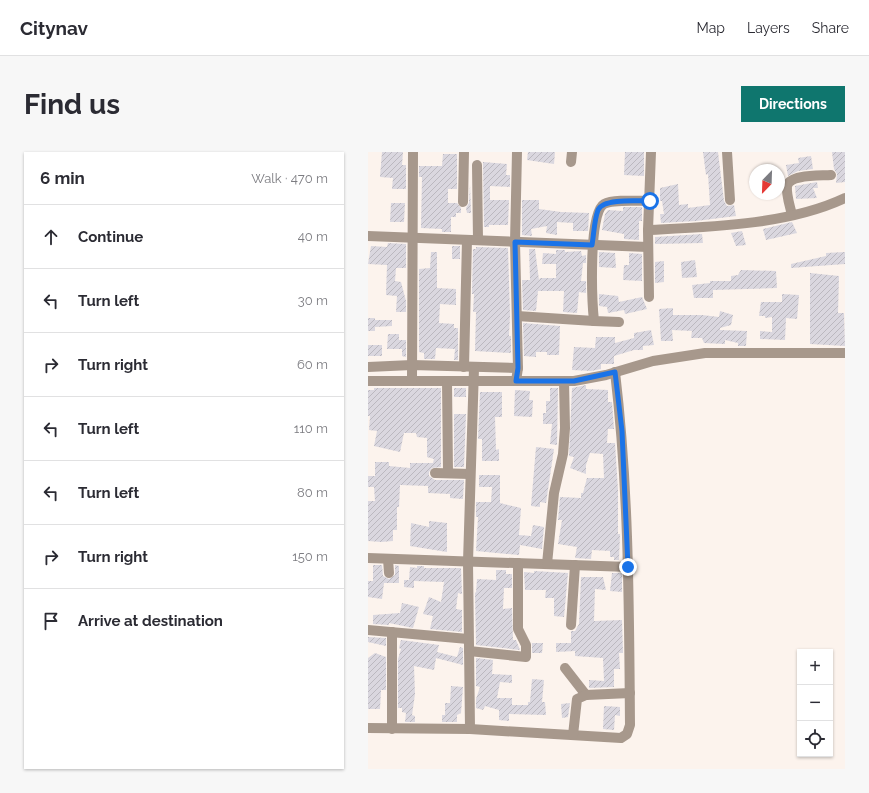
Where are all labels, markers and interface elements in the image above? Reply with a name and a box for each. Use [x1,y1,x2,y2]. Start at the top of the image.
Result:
text: Citynav [20,17,88,39]
text: Map [697,20,725,36]
text: Layers [747,20,790,36]
text: Share [812,20,849,36]
button: Directions [741,86,845,122]
text: Find us [24,88,120,121]
north arrow [749,164,785,200]
text: 6 min [40,168,85,188]
text: Walk · 470 m [251,171,328,186]
route start [641,192,659,210]
icon: ahead [40,226,62,248]
text: Continue [78,228,143,246]
text: 40 m [298,229,328,244]
icon: left [40,290,62,312]
text: Turn left [78,292,139,310]
text: 30 m [298,293,328,308]
icon: right [40,354,62,376]
text: Turn right [78,356,148,374]
text: 60 m [297,357,328,372]
icon: left [40,418,62,440]
text: Turn left [78,420,139,438]
text: 110 m [294,421,328,436]
icon: left [40,482,62,504]
text: Turn left [78,484,139,502]
text: 80 m [297,485,328,500]
icon: right [40,546,62,568]
text: Turn right [78,548,148,566]
text: 150 m [292,549,328,564]
route end [619,558,637,576]
icon: arrive [40,610,62,632]
text: Arrive at destination [78,612,223,630]
map controls [797,649,833,757]
button: + [797,649,833,685]
button: − [797,685,833,721]
button: locate [797,721,833,757]

